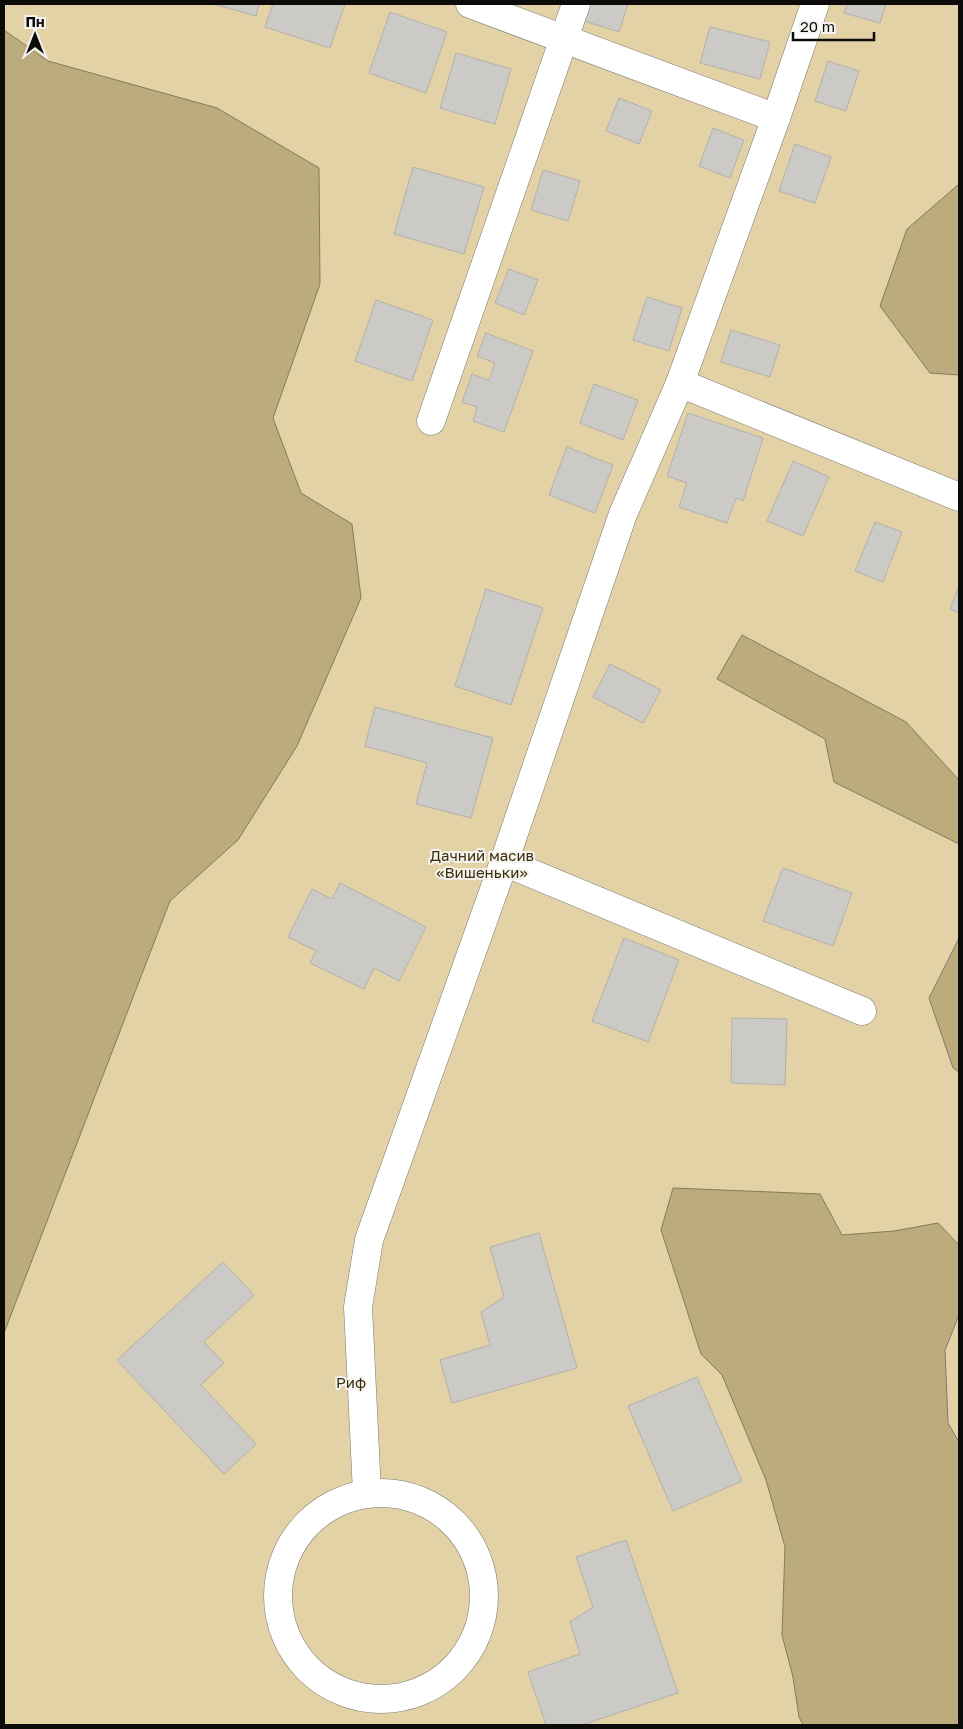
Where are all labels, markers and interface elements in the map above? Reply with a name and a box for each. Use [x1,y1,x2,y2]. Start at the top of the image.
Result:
north arrow [10,10,60,60]
scale bar [793,10,874,42]
text: Пн [25,13,45,30]
text: 20 m [800,17,835,35]
park label: Дачний масив «Вишеньки» [430,846,534,881]
park label: Риф [336,1373,366,1391]

